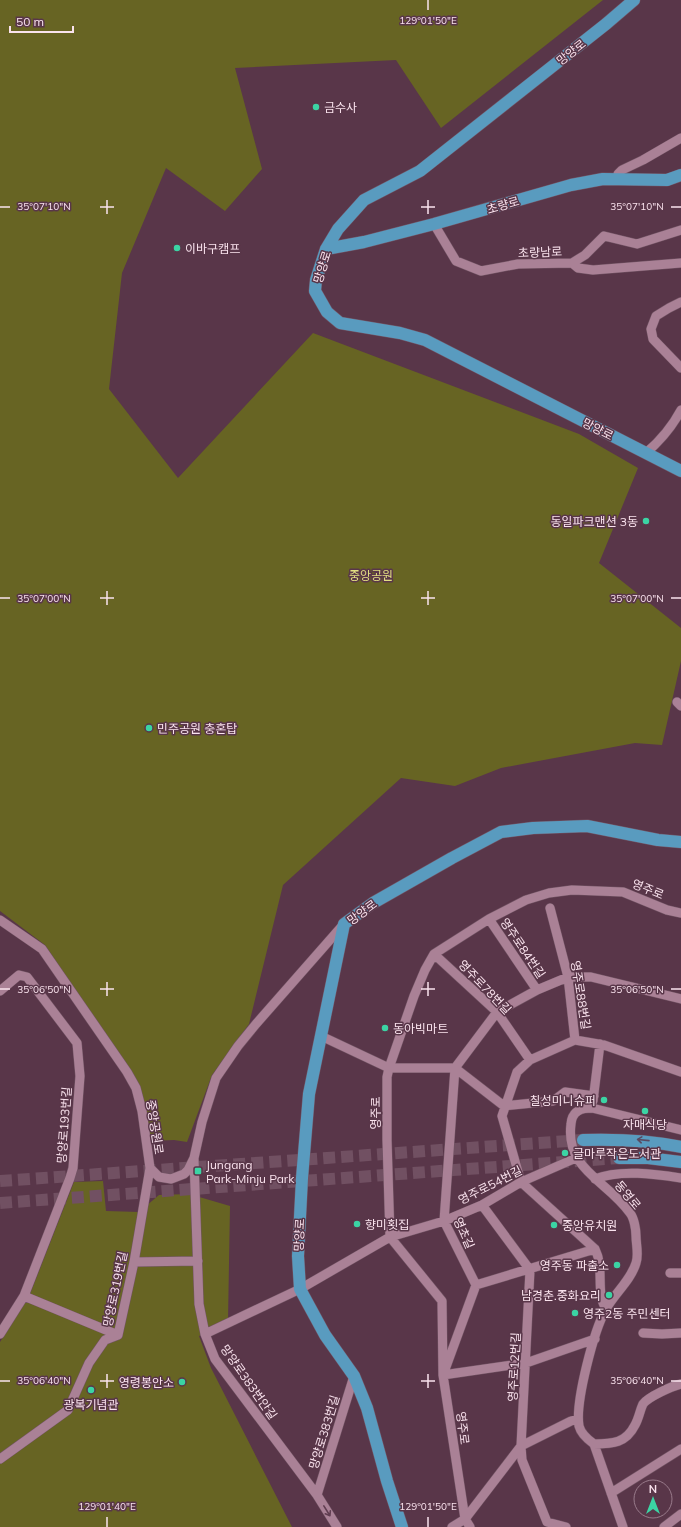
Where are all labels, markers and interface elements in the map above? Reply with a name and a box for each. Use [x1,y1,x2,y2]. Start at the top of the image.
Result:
scale bar [10,8,73,34]
text: 50 m [16,14,44,29]
text: 129°01'50"E [399,14,457,27]
street label: 망양로 [553,36,589,68]
place label: 금수사 [324,100,357,115]
marker: 금수사 [311,102,321,112]
street label: 초량로 [485,193,521,217]
text: 35°07'10"N [17,200,71,213]
text: 35°07'10"N [610,200,664,213]
place label: 이바구캠프 [185,241,240,256]
marker: 이바구캠프 [172,243,182,253]
street label: 초량남로 [518,244,562,260]
street label: 망양로 [310,249,334,285]
street label: 망양로 [580,415,616,443]
place label: 동일파크맨션 3동 [550,514,638,529]
marker: 동일파크맨션 3동 [641,516,651,526]
park label: 중앙공원 [349,568,393,583]
text: 35°07'00"N [17,592,71,605]
text: 35°07'00"N [610,592,664,605]
place label: 민주공원 충혼탑 [157,721,237,736]
marker: 민주공원 충혼탑 [144,723,154,733]
street label: 영주로 [630,876,666,902]
street label: 망양로 [344,896,380,928]
street label: 영주로84번길 [497,915,549,981]
street label: 영주로78번길 [455,957,515,1017]
street label: 영주로88번길 [568,959,594,1031]
text: 35°06'50"N [17,983,71,996]
text: 35°06'50"N [610,983,664,996]
place label: 동아빅마트 [393,1021,448,1036]
marker: 동아빅마트 [380,1023,390,1033]
street label: 망양로193번길 [54,1086,74,1164]
place label: 칠성미니슈퍼 [530,1093,596,1108]
marker: 칠성미니슈퍼 [599,1095,609,1105]
street label: 영주로 [368,1096,383,1130]
street label: 중앙공원로 [143,1099,167,1155]
marker: 자매식당 [640,1106,650,1116]
place label: 자매식당 [623,1117,667,1132]
one-way arrow [637,1137,650,1144]
place label: 글마루작은도서관 [573,1146,661,1161]
marker: 글마루작은도서관 [560,1148,570,1158]
place label: Jungang Park-Minju Park [206,1157,295,1186]
street label: 영주로54번길 [456,1163,524,1207]
marker: Jungang Park-Minju Park [193,1166,203,1176]
street label: 동영로 [612,1177,644,1213]
street label: 영초길 [450,1215,478,1251]
place label: 향미횟집 [365,1217,409,1232]
street label: 망양로 [291,1218,307,1252]
place label: 중앙유치원 [562,1218,617,1233]
marker: 향미횟집 [352,1219,362,1229]
marker: 중앙유치원 [549,1220,559,1230]
street label: 망양로319번길 [100,1250,130,1328]
place label: 영주동 파출소 [540,1258,609,1273]
marker: 영주동 파출소 [612,1260,622,1270]
place label: 남경춘.중화요리 [521,1288,601,1303]
marker: 남경춘.중화요리 [604,1290,614,1300]
place label: 영주2동 주민센터 [583,1306,671,1321]
marker: 영주2동 주민센터 [570,1308,580,1318]
street label: 영주로12번길 [505,1332,523,1402]
street label: 망양로383번안길 [218,1342,280,1422]
text: 35°06'40"N [17,1374,71,1387]
text: 35°06'40"N [610,1374,664,1387]
place label: 영령봉안소 [119,1375,174,1390]
marker: 영령봉안소 [177,1377,187,1387]
marker: 광복기념관 [86,1385,96,1395]
street label: 망양로383번길 [306,1393,342,1471]
place label: 광복기념관 [63,1397,119,1412]
street label: 영주로 [454,1411,472,1445]
north arrow [633,1479,673,1519]
text: N [649,1482,657,1496]
text: 129°01'40"E [78,1500,136,1513]
text: 129°01'50"E [399,1500,457,1513]
one-way arrow [324,1505,332,1517]

